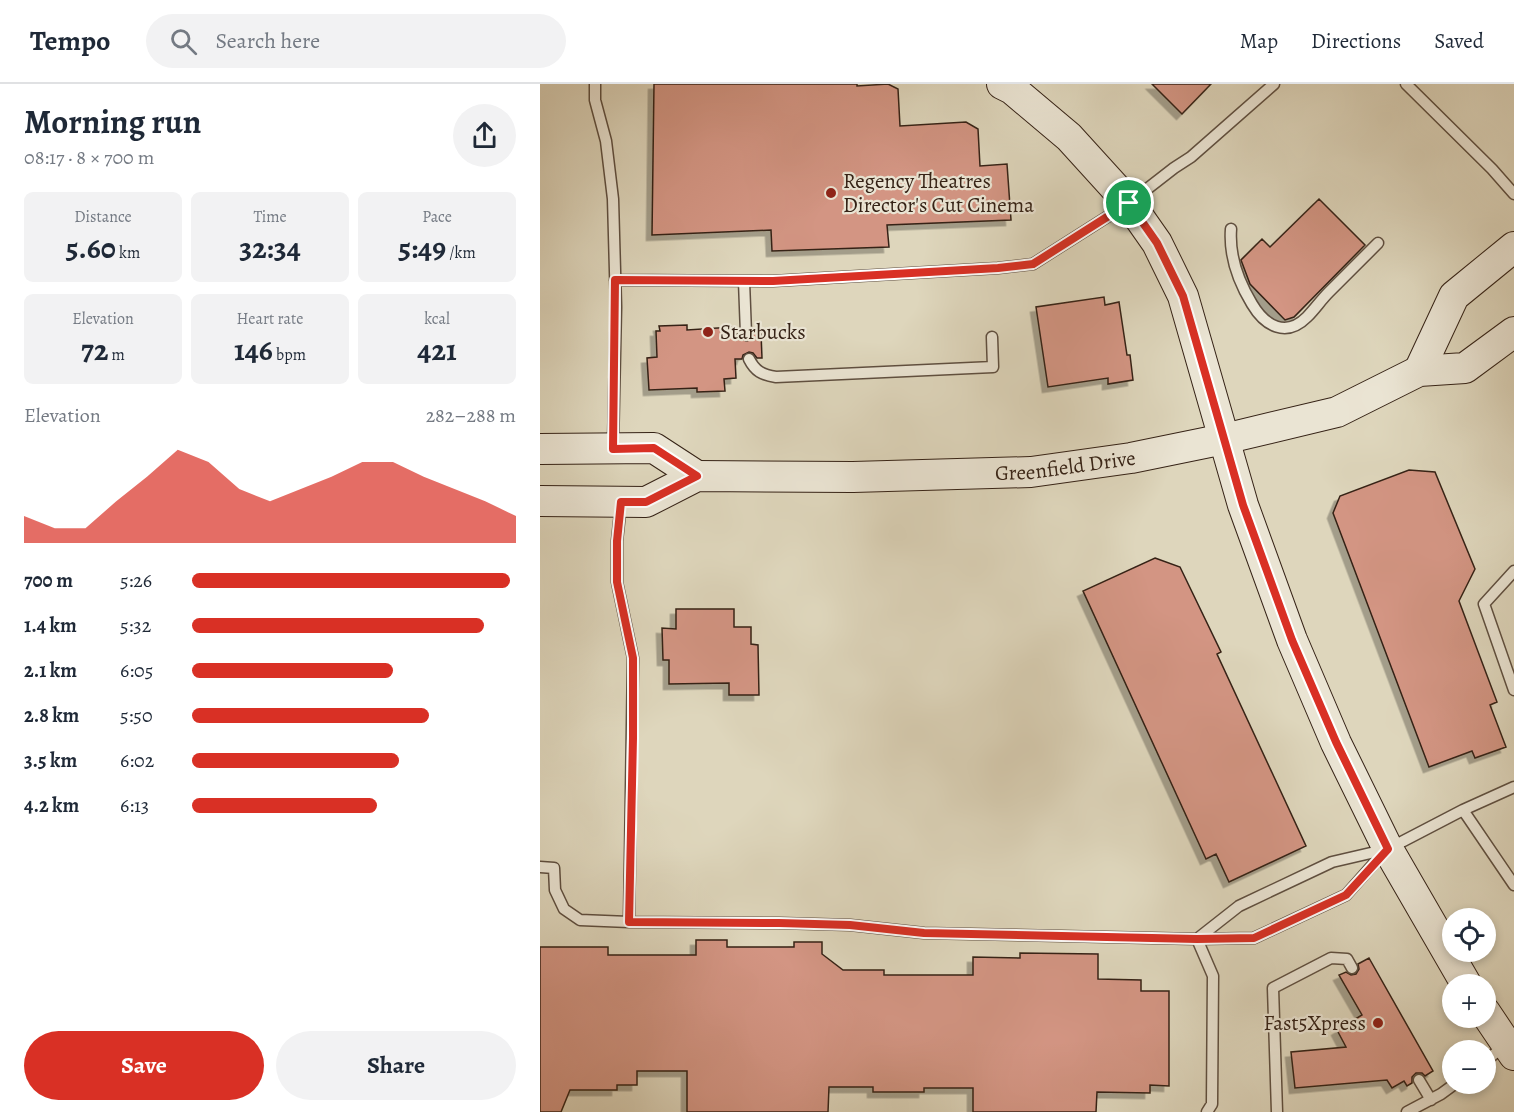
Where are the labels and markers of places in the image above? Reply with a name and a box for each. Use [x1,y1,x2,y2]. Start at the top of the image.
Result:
place label: Regency Theatres Director's Cut Cinema [843,167,1034,219]
pin [1103,177,1154,228]
marker: Regency Theatres Director's Cut Cinema [824,186,838,200]
place label: Starbucks [720,318,806,346]
marker: Starbucks [701,325,715,339]
place label: Fast5Xpress [1263,1009,1366,1037]
marker: Fast5Xpress [1371,1016,1385,1030]

